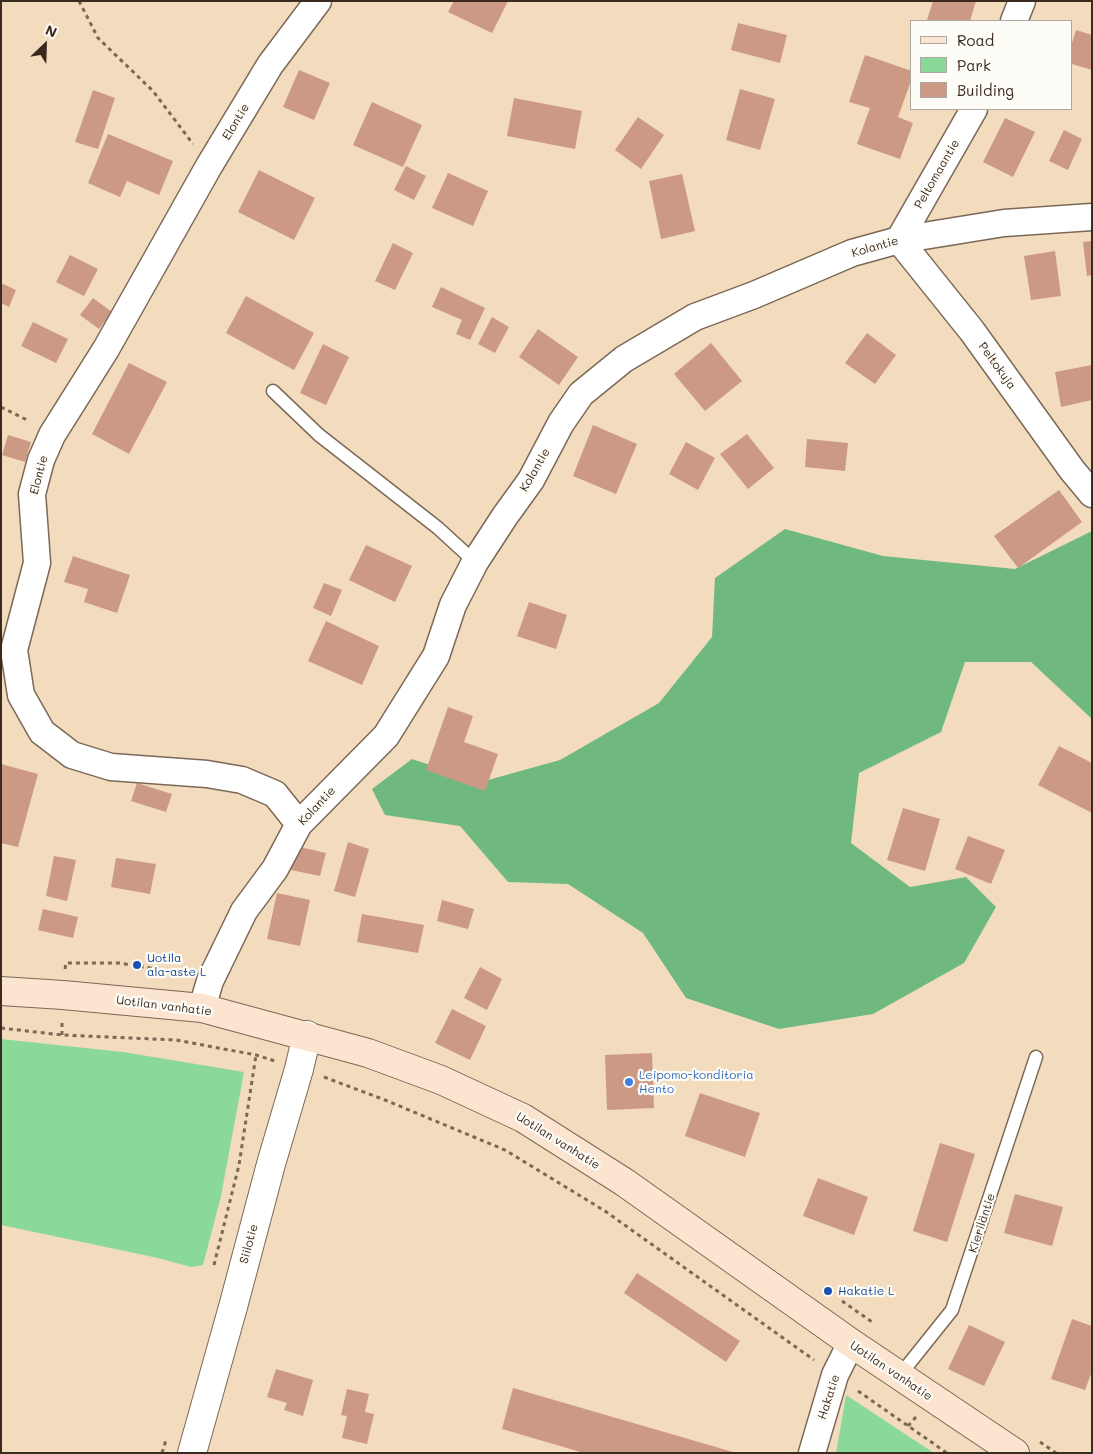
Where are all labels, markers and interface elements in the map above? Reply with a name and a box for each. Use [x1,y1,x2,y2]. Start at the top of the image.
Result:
north arrow [20,20,70,70]
text: N [43,20,60,42]
legend [910,20,1073,110]
text: Road [957,30,994,50]
text: Park [957,55,991,75]
text: Building [957,80,1014,100]
street label: Elontie [220,101,252,143]
street label: Peltomaantie [911,137,963,211]
street label: Kolantie [850,233,900,261]
street label: Peltokuja [975,340,1019,392]
street label: Kolantie [517,446,553,494]
street label: Elontie [27,454,51,496]
street label: Kolantie [295,784,339,828]
place label: Uotila ala-aste L [147,951,206,979]
marker: Uotila ala-aste L [131,959,143,971]
street label: Uotilan vanhatie [115,993,213,1019]
place label: Leipomo-konditoria Hento [639,1068,754,1096]
marker: Leipomo-konditoria Hento [623,1076,635,1088]
street label: Uotilan vanhatie [513,1109,603,1173]
street label: Kieriläntie [966,1191,998,1255]
street label: Siilotie [237,1223,261,1265]
place label: Hakatie L [838,1284,894,1298]
marker: Hakatie L [822,1285,834,1297]
street label: Uotilan vanhatie [847,1338,935,1404]
street label: Hakatie [815,1373,843,1421]

